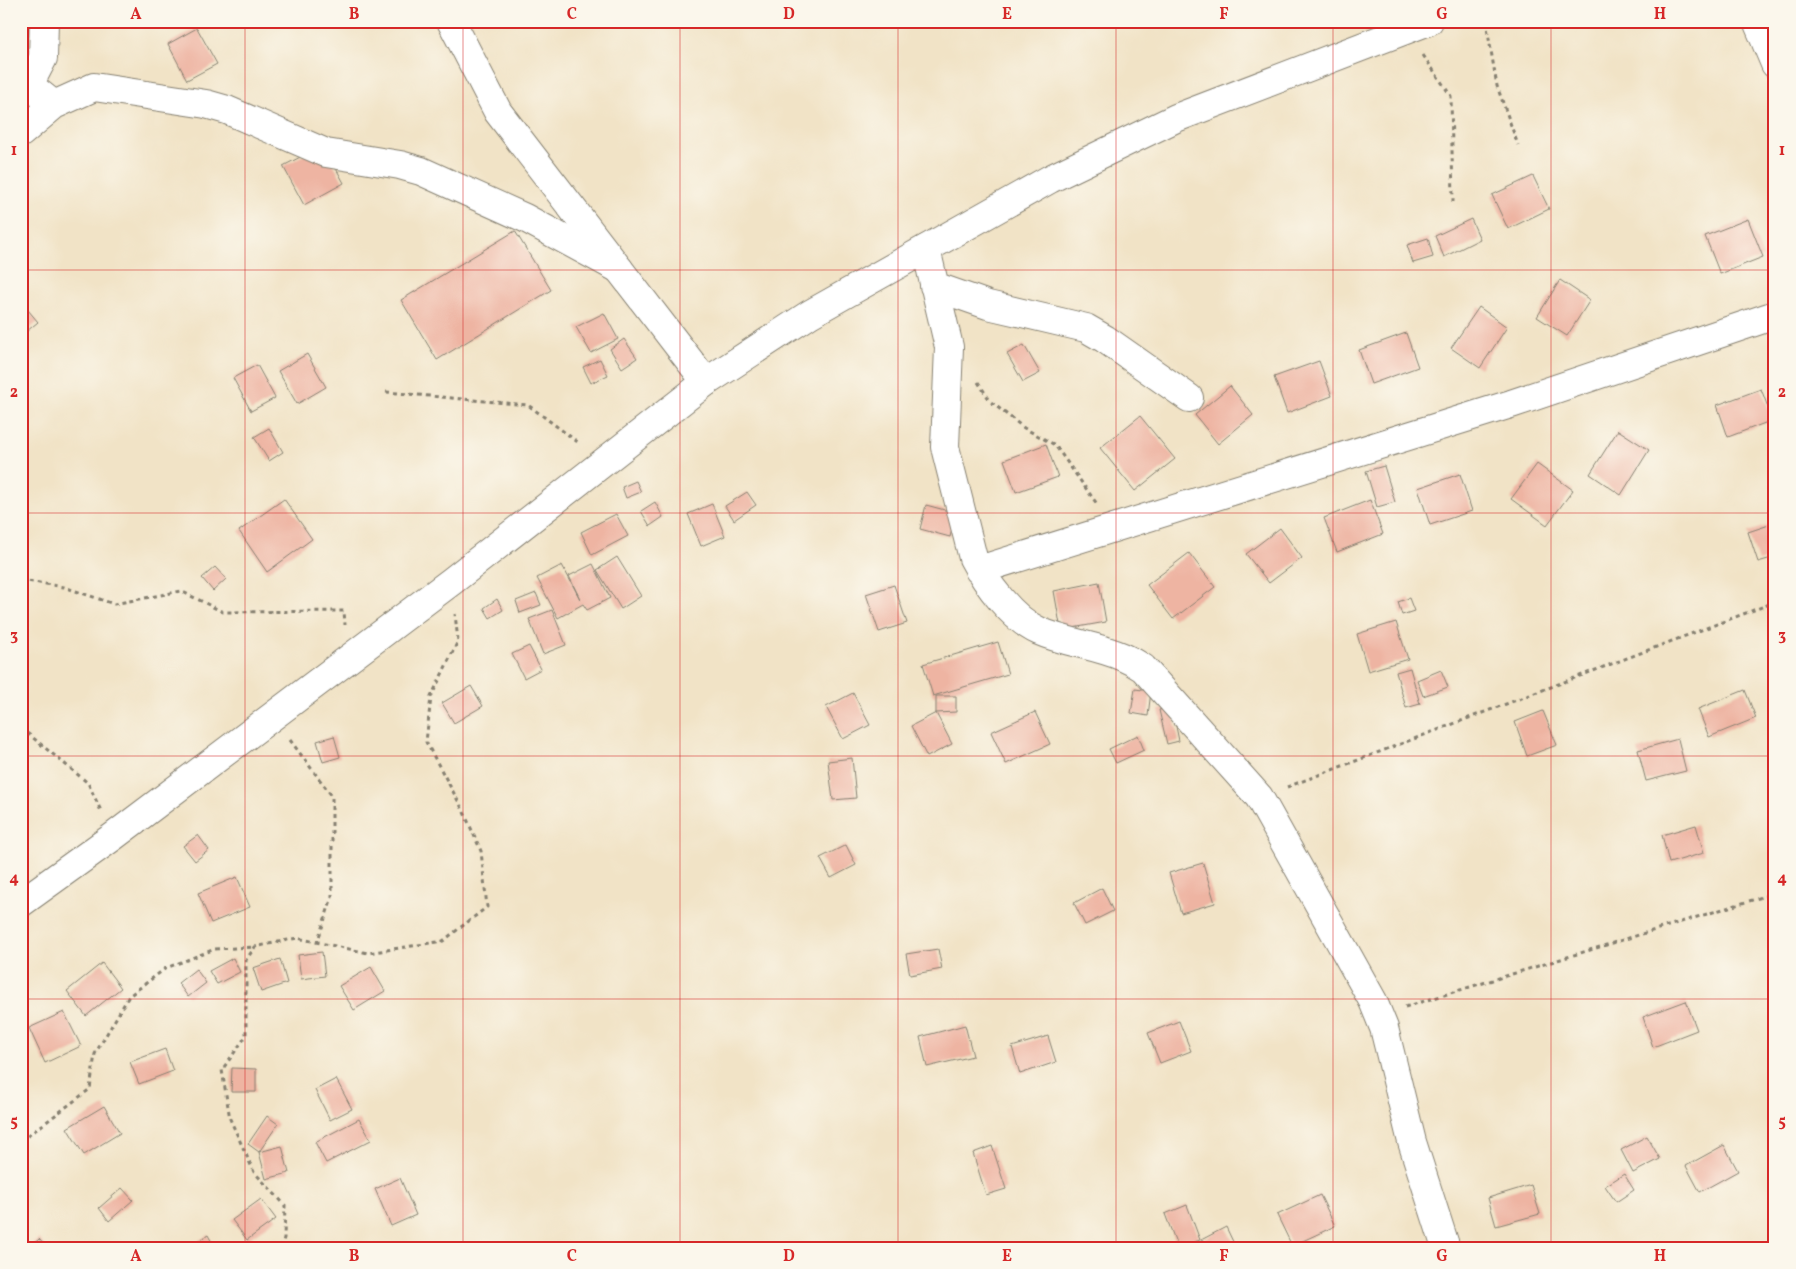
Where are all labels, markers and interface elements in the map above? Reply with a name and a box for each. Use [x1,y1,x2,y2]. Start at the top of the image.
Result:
text: A [130,4,142,26]
text: B [349,4,360,26]
text: C [567,4,577,26]
text: D [783,4,795,26]
text: E [1002,4,1012,26]
text: F [1219,4,1229,26]
text: G [1436,4,1448,26]
text: H [1654,4,1666,26]
text: 1 [11,140,17,162]
text: 1 [1779,140,1785,162]
text: 2 [10,382,18,404]
text: 2 [1778,382,1786,404]
text: 3 [10,625,18,647]
text: 3 [1778,625,1786,647]
text: 4 [9,868,19,890]
text: 4 [1777,868,1787,890]
text: 5 [10,1111,18,1133]
text: 5 [1778,1111,1786,1133]
text: A [130,1246,142,1268]
text: B [349,1246,360,1268]
text: C [567,1246,577,1268]
text: D [783,1246,795,1268]
text: E [1002,1246,1012,1268]
text: F [1219,1246,1229,1268]
text: G [1436,1246,1448,1268]
text: H [1654,1246,1666,1268]

